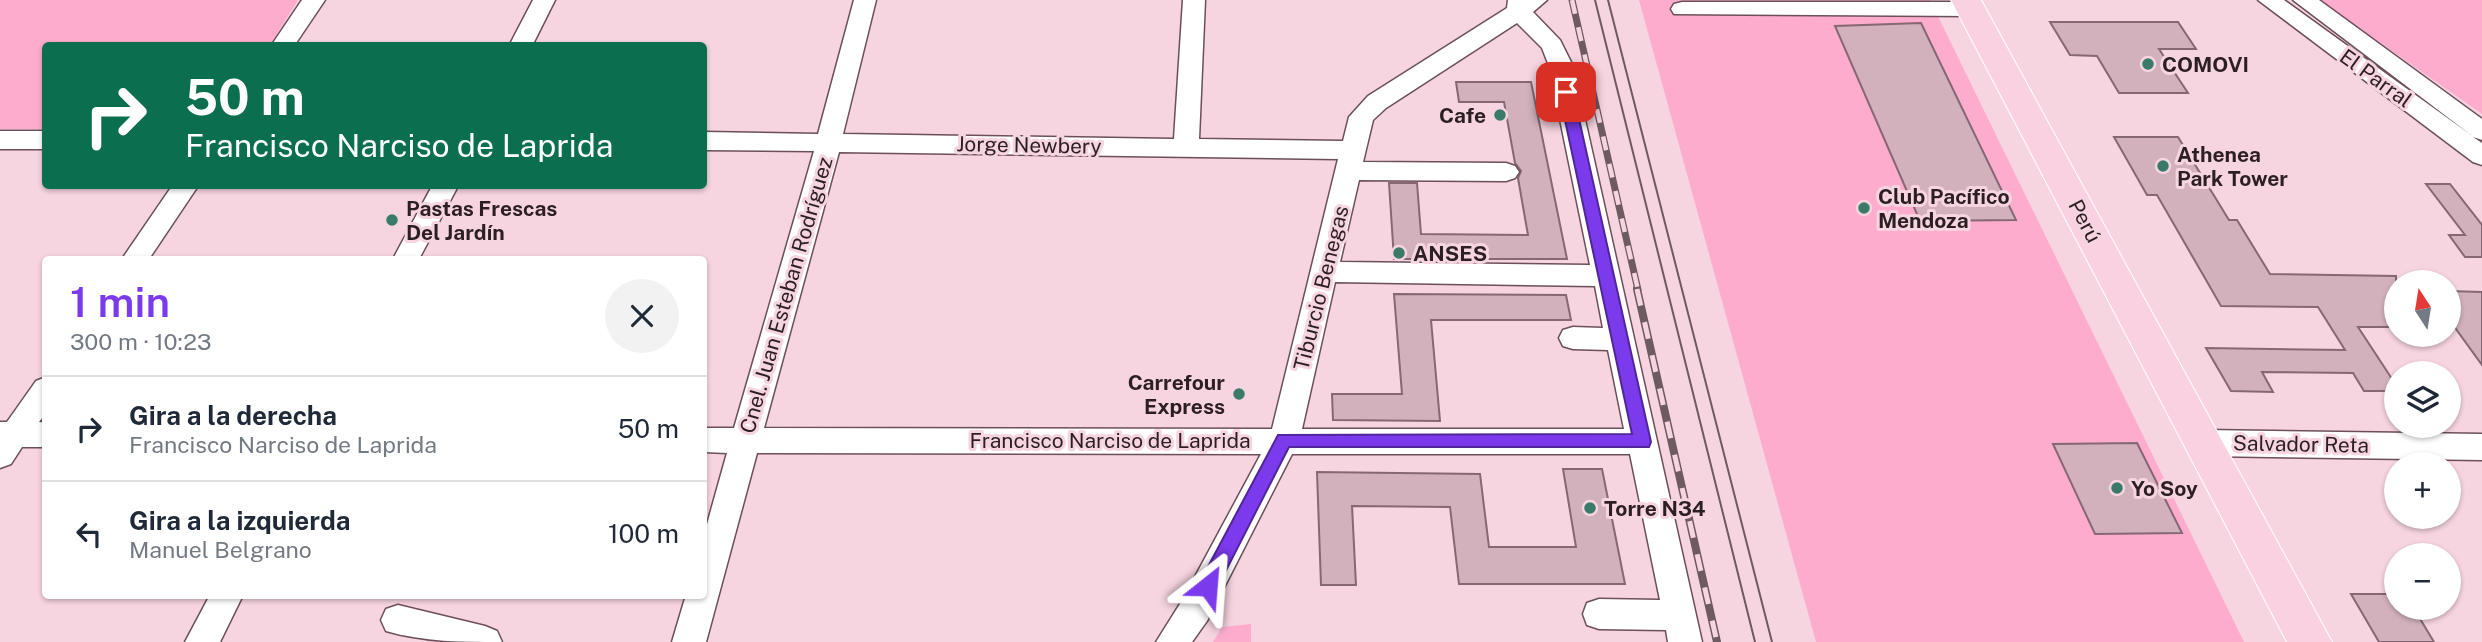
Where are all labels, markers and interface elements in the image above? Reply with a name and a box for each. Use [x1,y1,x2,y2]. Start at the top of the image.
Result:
street label: El Parral [2335,43,2417,113]
place label: COMOVI [2162,52,2249,77]
marker: COMOVI [2140,56,2156,72]
pin [1536,62,1596,122]
text: 50 m [185,68,305,126]
icon: right [70,70,161,161]
icon: arrive [1547,73,1585,111]
place label: Cafe [1439,103,1486,128]
marker: Cafe [1492,107,1508,123]
text: Francisco Narciso de Laprida [185,127,614,164]
street label: Jorge Newbery [956,131,1102,159]
place label: Athenea Park Tower [2177,142,2288,191]
street label: Cnel. Juan Esteban Rodríguez [735,154,837,436]
marker: Athenea Park Tower [2155,158,2171,174]
place label: Club Pacífico Mendoza [1878,184,2010,233]
street label: Perú [2063,195,2107,247]
place label: Pastas Frescas Del Jardín [406,196,557,245]
marker: Club Pacífico Mendoza [1856,200,1872,216]
street label: Tiburcio Benegas [1288,203,1354,373]
marker: Pastas Frescas Del Jardín [384,212,400,228]
place label: ANSES [1413,241,1487,266]
marker: ANSES [1391,245,1407,261]
north arrow [2384,270,2460,346]
map controls [2384,270,2461,620]
text: 1 min [70,277,170,326]
button: close [605,279,679,353]
text: 300 m · 10:23 [70,328,211,355]
button: layers [2384,361,2461,438]
place label: Carrefour Express [1128,370,1225,419]
marker: Carrefour Express [1231,386,1247,402]
text: Gira a la derecha [129,400,337,431]
icon: right [70,410,108,448]
text: 50 m [618,413,679,444]
street label: Francisco Narciso de Laprida [969,428,1251,453]
street label: Salvador Reta [2233,430,2369,458]
text: Francisco Narciso de Laprida [129,431,437,458]
button: + [2384,452,2461,529]
place label: Yo Soy [2131,476,2198,501]
marker: Yo Soy [2109,480,2125,496]
place label: Torre N34 [1604,496,1706,521]
marker: Torre N34 [1582,500,1598,516]
text: Gira a la izquierda [129,505,351,536]
icon: left [70,515,108,553]
text: 100 m [608,518,679,549]
text: Manuel Belgrano [129,536,312,563]
button: − [2384,543,2461,620]
position arrow [1171,549,1245,623]

